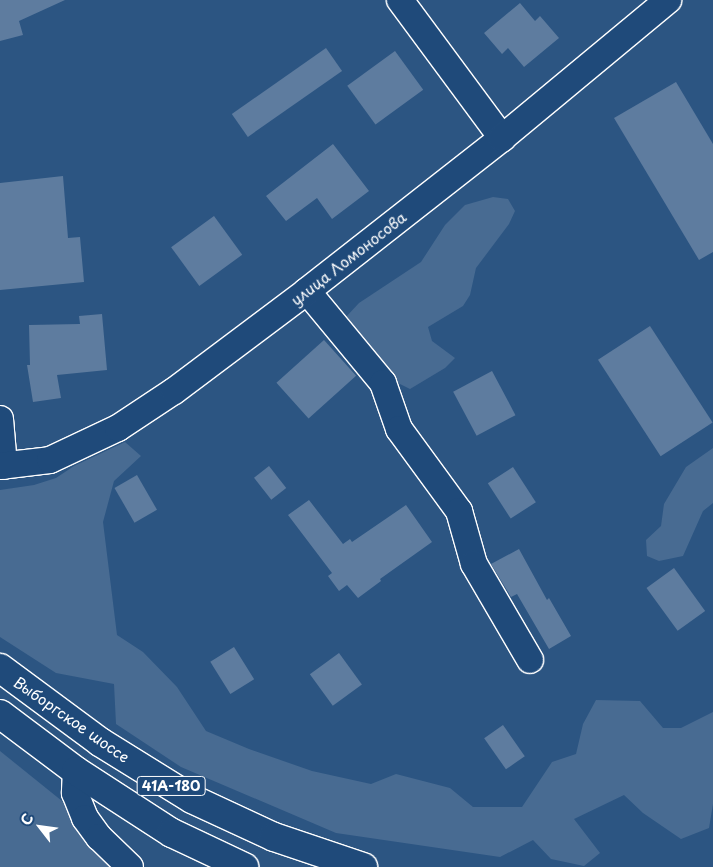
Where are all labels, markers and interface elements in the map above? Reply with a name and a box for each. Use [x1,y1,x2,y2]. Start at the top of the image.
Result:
street label: улица Ломоносова [286,207,410,309]
street label: Выборгское шоссе [11,672,133,766]
road number: 41А-180 [136,774,206,798]
north arrow [15,802,65,852]
text: С [15,809,38,829]

